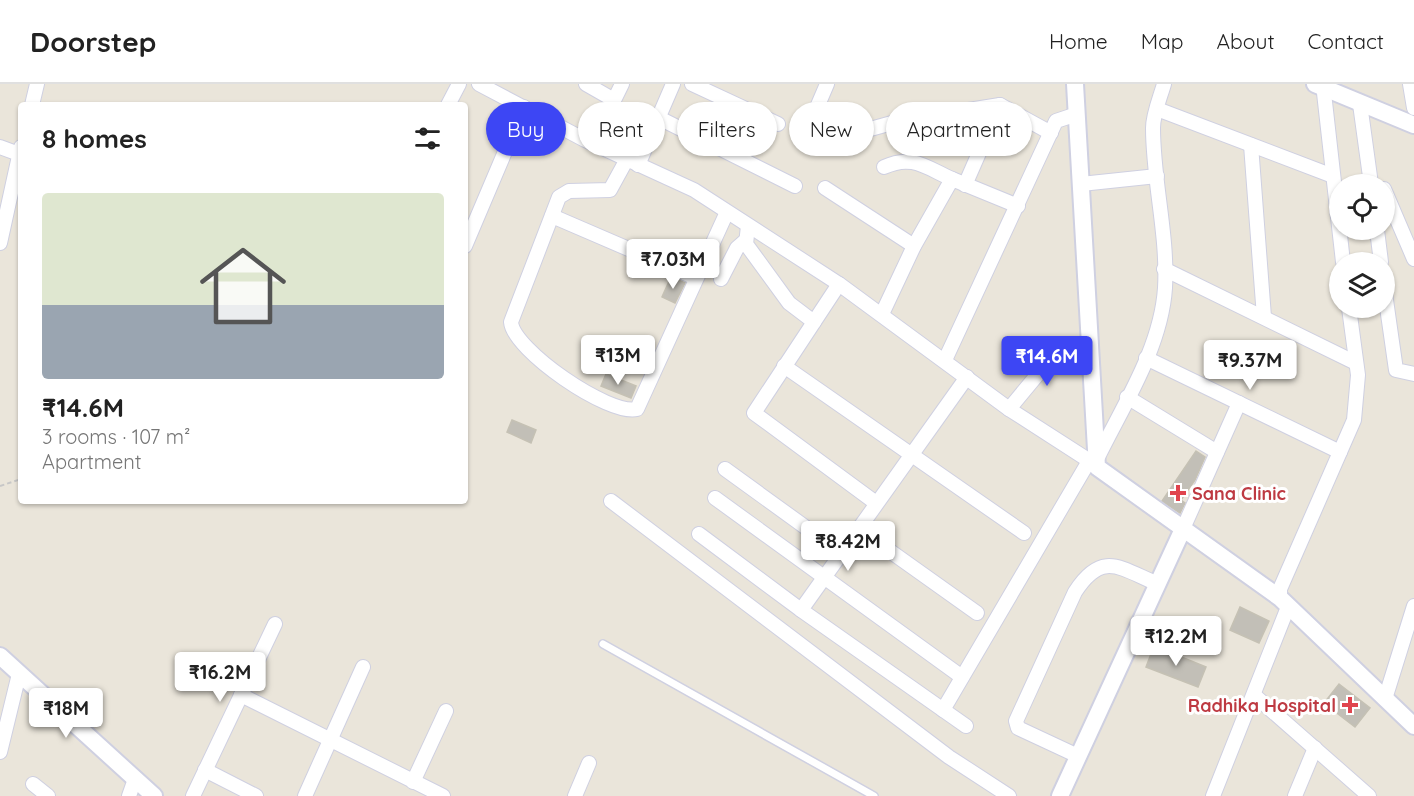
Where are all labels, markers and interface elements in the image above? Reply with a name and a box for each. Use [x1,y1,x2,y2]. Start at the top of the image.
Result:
text: Doorstep [30,24,156,59]
text: Home [1049,28,1108,54]
text: Map [1141,28,1184,54]
text: About [1217,28,1275,54]
text: Contact [1308,28,1384,54]
chip: Buy [486,102,566,156]
chip: Rent [578,102,665,156]
chip: Filters [677,102,777,156]
chip: New [789,102,874,156]
chip: Apartment [886,102,1032,156]
text: 8 homes [42,122,147,155]
icon: filters [411,122,444,155]
map controls [1329,174,1395,318]
button: locate [1329,174,1395,240]
icon: home [189,232,297,340]
pin: ₹7.03M [624,239,722,290]
text: ₹7.03M [640,246,706,271]
button: layers [1329,252,1395,318]
pin: ₹13M [582,335,654,386]
pin: ₹14.6M [998,336,1096,387]
pin: ₹9.37M [1201,340,1299,391]
text: ₹13M [595,342,641,367]
text: ₹14.6M [1015,343,1079,368]
text: ₹9.37M [1218,347,1282,372]
text: ₹14.6M [42,391,124,424]
text: 3 rooms · 107 m² [42,424,190,449]
text: Apartment [42,449,142,474]
place label: Sana Clinic [1192,482,1286,505]
marker: Sana Clinic [1169,484,1187,502]
pin: ₹8.42M [799,521,897,572]
text: ₹8.42M [815,528,881,553]
pin: ₹12.2M [1127,616,1225,667]
text: ₹12.2M [1145,623,1207,648]
pin: ₹16.2M [171,652,269,703]
text: ₹16.2M [189,659,251,684]
pin: ₹18M [30,688,102,739]
place label: Radhika Hospital [1188,694,1336,717]
text: ₹18M [43,695,89,720]
marker: Radhika Hospital [1341,696,1359,714]

